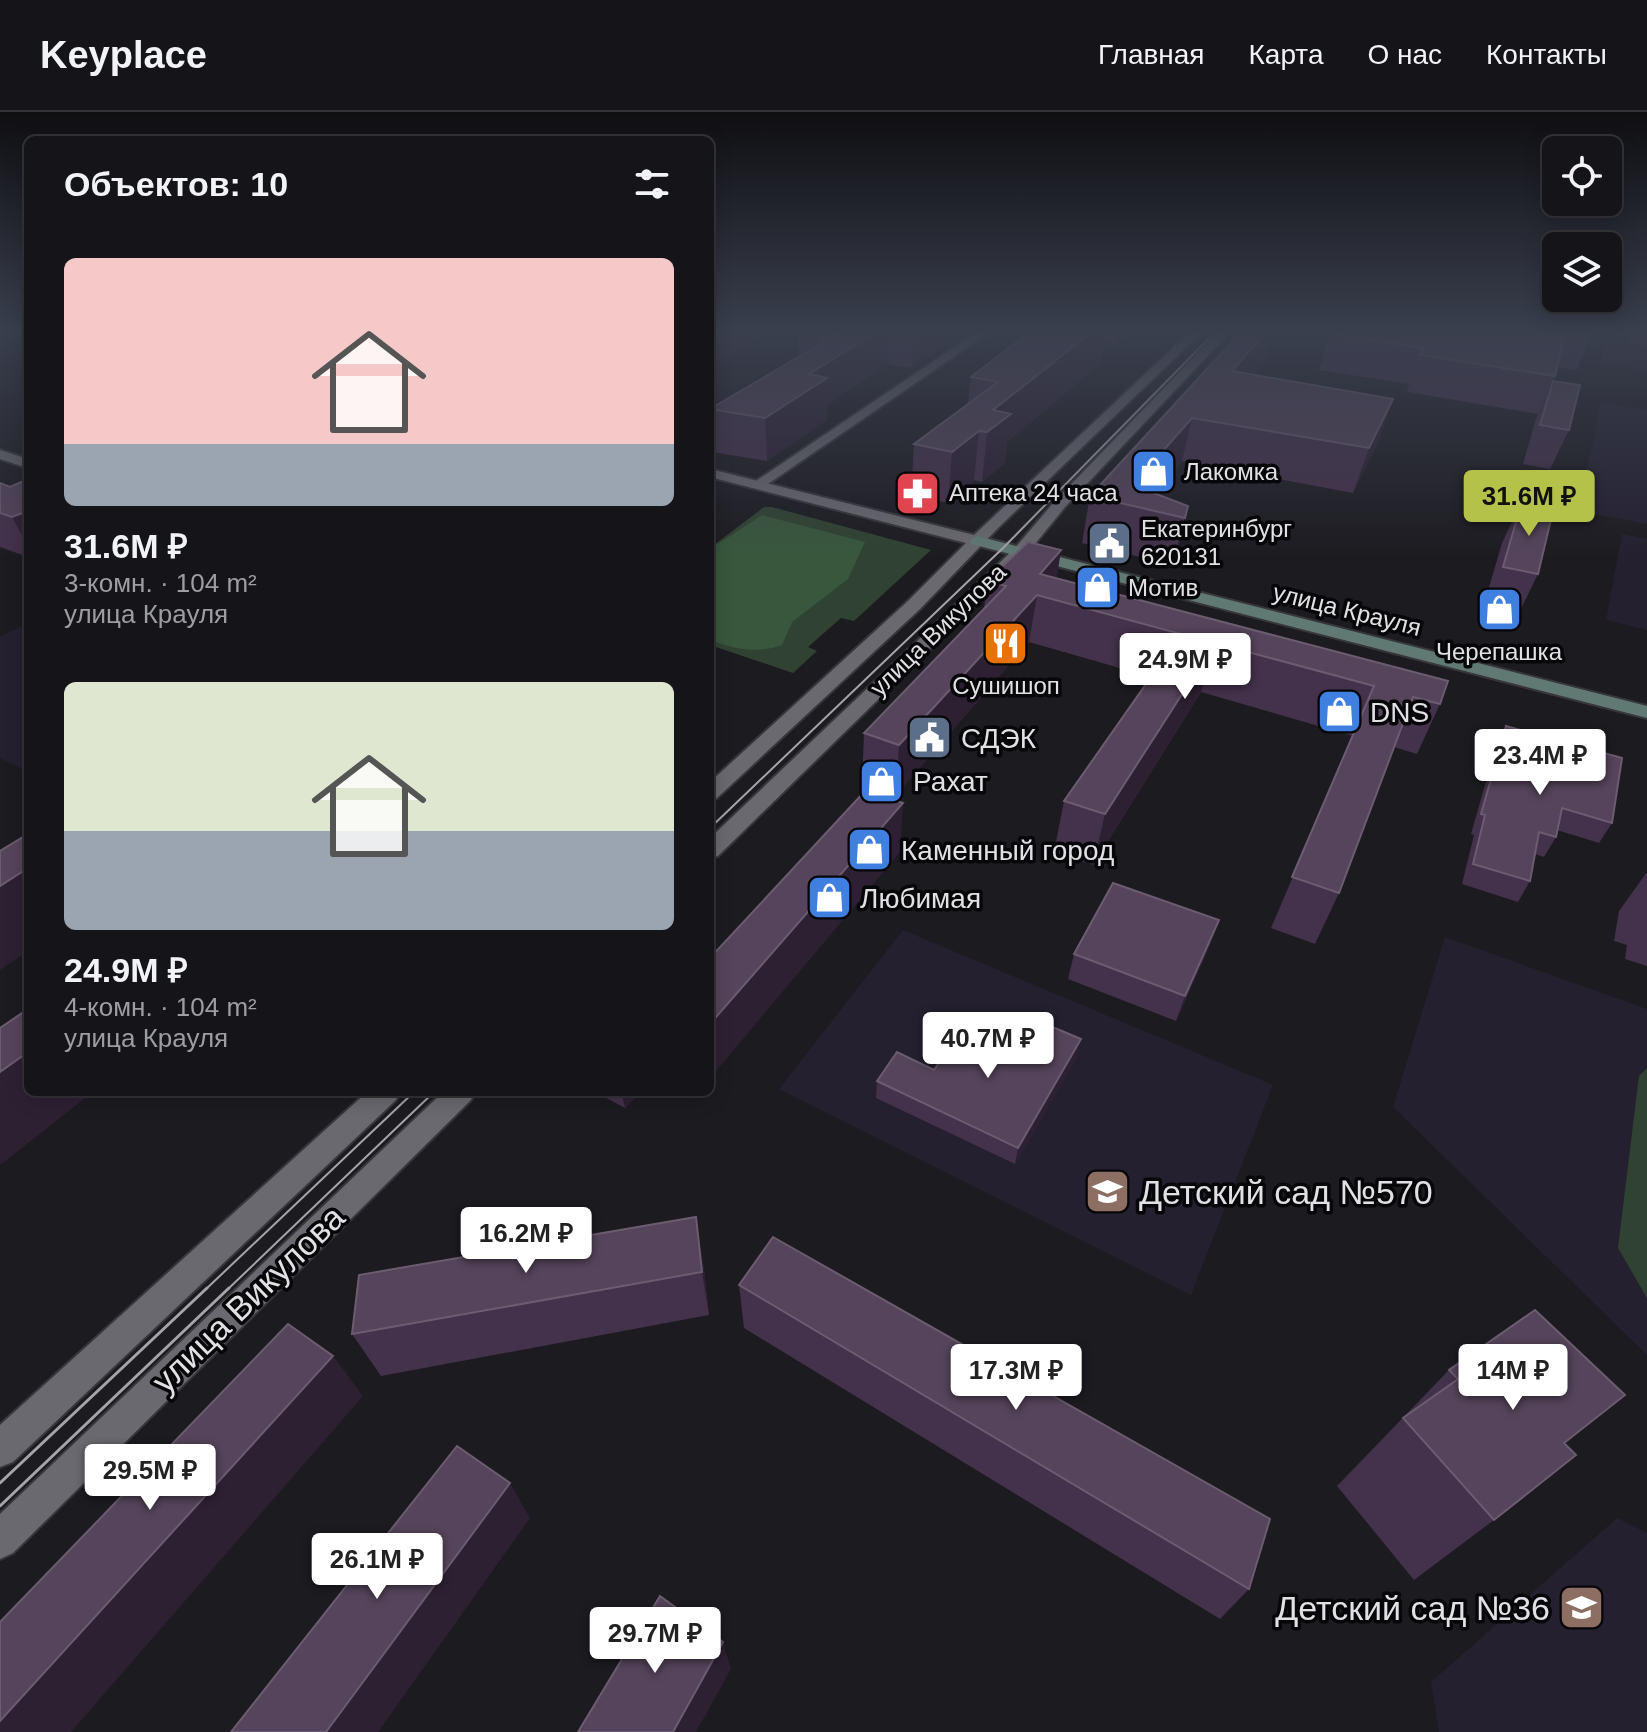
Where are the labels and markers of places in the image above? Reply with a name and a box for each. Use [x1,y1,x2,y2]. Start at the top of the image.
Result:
shop icon: Лакомка [1129,448,1177,496]
place label: Лакомка [1184,458,1279,485]
pharmacy icon: Аптека 24 часа [894,469,942,517]
pin: 31.6M ₽ [1455,470,1603,538]
place label: Аптека 24 часа [949,479,1118,506]
place label: Екатеринбург 620131 [1141,515,1292,570]
public building icon: Екатеринбург 620131 [1086,519,1134,567]
shop icon: Мотив [1073,564,1121,612]
place label: Мотив [1128,574,1198,601]
shop icon: Черепашка [1475,586,1523,634]
restaurant icon: Сушишоп [982,620,1030,668]
pin: 24.9M ₽ [1111,633,1259,701]
place label: Черепашка [1436,638,1563,665]
place label: Сушишоп [952,672,1060,699]
shop icon: DNS [1315,688,1363,736]
place label: DNS [1370,697,1429,728]
public building icon: СДЭК [906,714,954,762]
place label: СДЭК [961,723,1037,754]
pin: 23.4M ₽ [1466,729,1614,797]
shop icon: Рахат [858,757,906,805]
place label: Рахат [913,766,988,797]
shop icon: Каменный город [846,826,894,874]
place label: Каменный город [901,835,1114,866]
shop icon: Любимая [805,874,853,922]
place label: Любимая [860,883,981,914]
pin: 40.7M ₽ [914,1012,1062,1080]
school or university icon: Детский сад №570 [1084,1168,1132,1216]
place label: Детский сад №570 [1139,1173,1433,1211]
pin: 16.2M ₽ [452,1207,600,1275]
pin: 17.3M ₽ [942,1344,1090,1412]
pin: 14M ₽ [1457,1344,1569,1412]
pin: 29.5M ₽ [76,1444,224,1512]
pin: 26.1M ₽ [303,1533,451,1601]
school or university icon: Детский сад №36 [1557,1584,1605,1632]
place label: Детский сад №36 [1275,1589,1550,1627]
pin: 29.7M ₽ [581,1607,729,1675]

